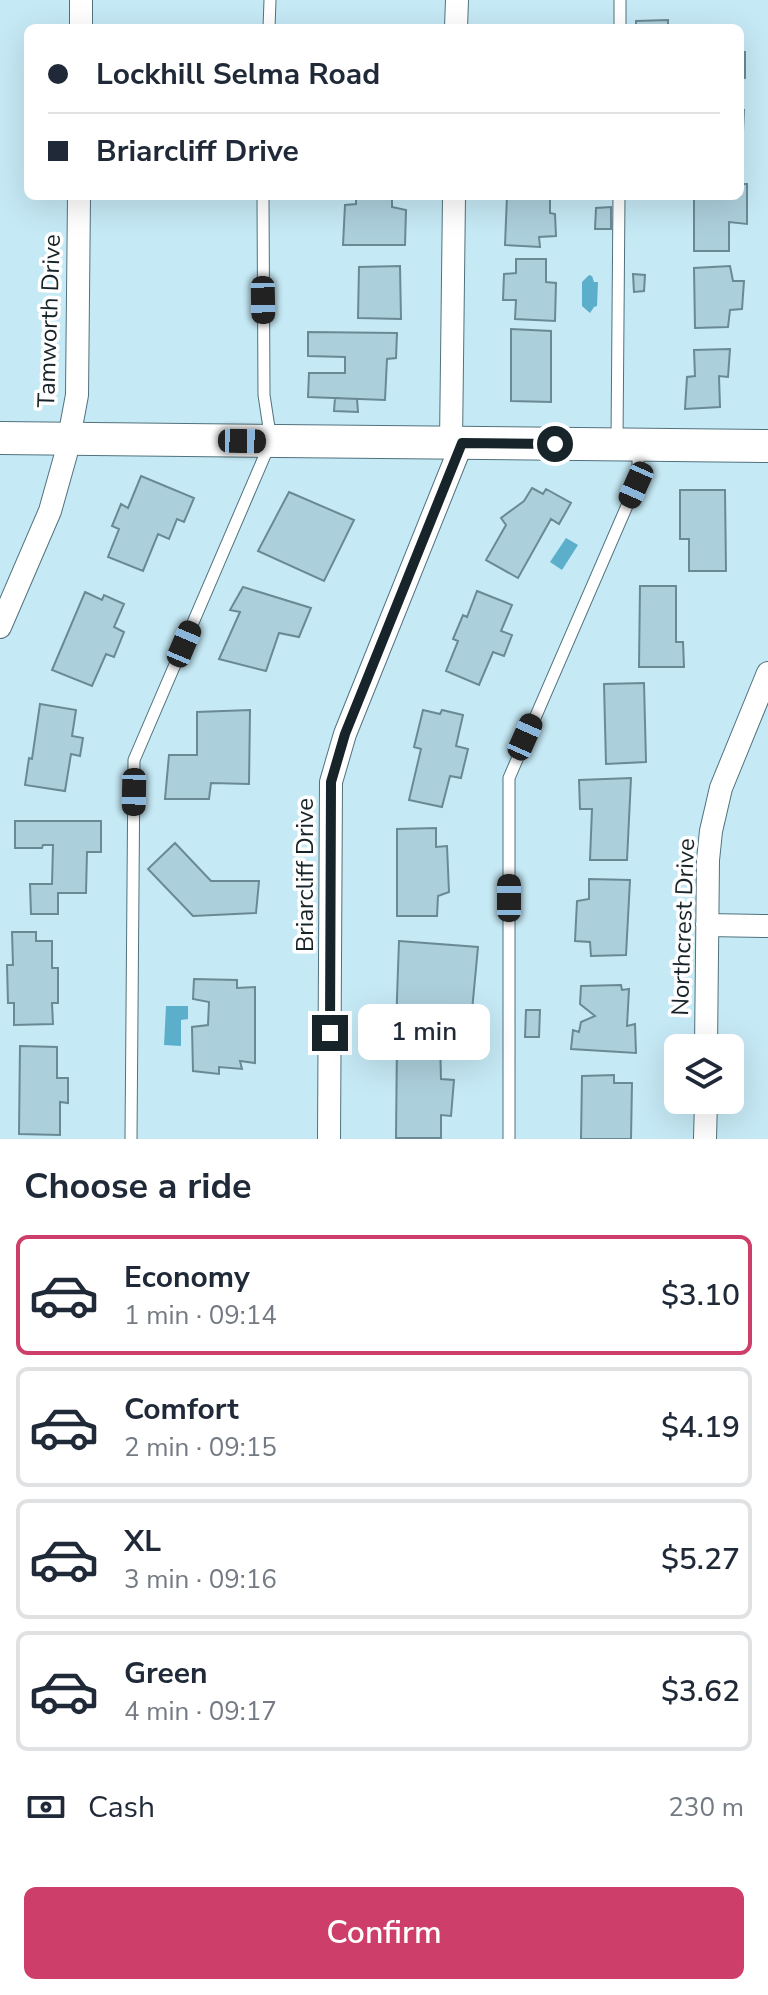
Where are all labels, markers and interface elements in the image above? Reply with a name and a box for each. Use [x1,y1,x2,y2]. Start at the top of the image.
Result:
text: Lockhill Selma Road [96,54,380,95]
text: Briarcliff Drive [96,131,299,172]
street label: Tamworth Drive [30,234,68,408]
car [251,276,275,324]
route start [537,426,573,462]
car [218,429,266,453]
car [615,458,657,512]
car [164,617,204,671]
car [504,710,546,764]
car [122,768,146,816]
street label: Briarcliff Drive [289,798,321,952]
street label: Northcrest Drive [664,838,702,1016]
car [497,874,521,922]
callout: 1 min [358,1005,490,1061]
text: 1 min [391,1014,457,1049]
route end [312,1015,348,1051]
map controls [664,1034,744,1114]
button: layers [664,1034,744,1114]
text: Choose a ride [24,1162,252,1211]
text: Economy [124,1257,250,1298]
icon: car [28,1259,100,1331]
text: $3.10 [661,1275,740,1316]
text: 1 min · 09:14 [124,1298,277,1333]
text: Comfort [124,1389,239,1430]
icon: car [28,1391,100,1463]
text: $4.19 [661,1407,740,1448]
text: 2 min · 09:15 [124,1430,277,1465]
text: XL [124,1521,161,1562]
icon: car [28,1523,100,1595]
text: $5.27 [661,1539,740,1580]
text: 3 min · 09:16 [124,1562,277,1597]
text: Green [124,1653,208,1694]
icon: car [28,1655,100,1727]
text: $3.62 [661,1671,740,1712]
text: 4 min · 09:17 [124,1694,277,1729]
icon: cash [24,1785,68,1829]
text: Cash [88,1787,155,1828]
text: 230 m [668,1790,744,1825]
button: Confirm [24,1887,744,1979]

